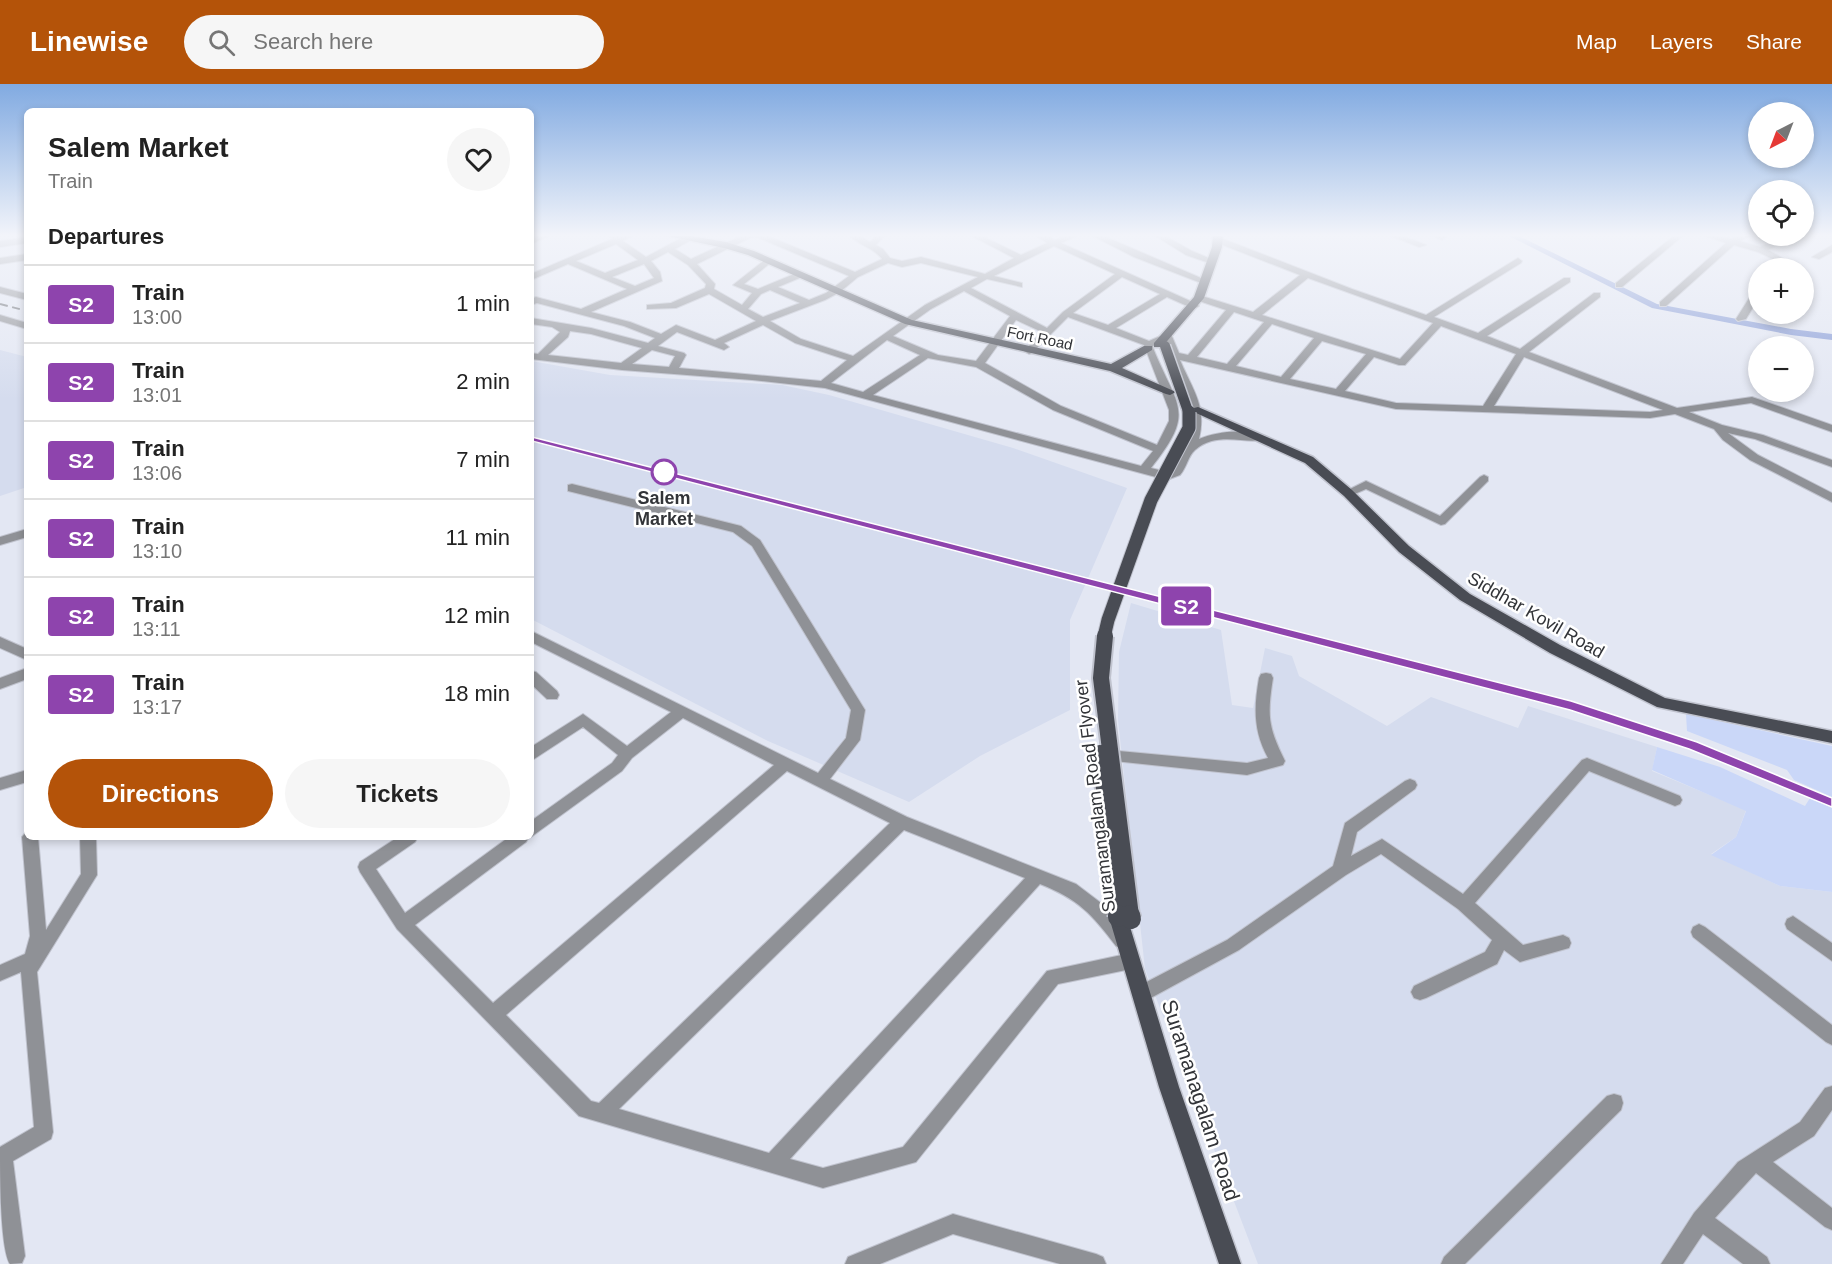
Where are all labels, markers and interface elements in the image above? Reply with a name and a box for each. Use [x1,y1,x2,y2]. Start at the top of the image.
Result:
search box [184,15,604,69]
text: Linewise [30,26,148,57]
icon: search [205,26,238,59]
text: Search here [253,29,373,54]
text: Map [1576,30,1617,53]
text: Layers [1650,30,1713,53]
text: Share [1746,30,1802,53]
north arrow [1748,102,1814,168]
map controls [1748,102,1814,402]
button: heart [447,128,510,191]
text: Salem Market [48,132,229,163]
text: Train [48,170,93,192]
button: locate [1748,180,1814,246]
text: Departures [48,224,164,249]
button: + [1748,258,1814,324]
text: Train [132,280,185,305]
text: 1 min [456,291,510,316]
text: S2 [68,293,94,316]
text: 13:00 [132,306,182,328]
street label: Fort Road [1006,323,1074,353]
button: − [1748,336,1814,402]
text: Train [132,358,185,383]
text: 2 min [456,369,510,394]
text: S2 [68,371,94,394]
text: 13:01 [132,384,182,406]
text: Train [132,436,185,461]
text: 7 min [456,447,510,472]
text: S2 [68,449,94,472]
marker: Salem Market [651,459,677,485]
text: 13:06 [132,462,182,484]
place label: Salem Market [635,488,693,529]
text: Train [132,514,185,539]
text: 11 min [446,525,510,550]
text: S2 [68,527,94,550]
text: 13:10 [132,540,182,562]
street label: Siddhar Kovil Road [1464,568,1608,662]
line badge: S2 [1159,586,1213,626]
text: Train [132,592,185,617]
text: S2 [1173,595,1199,618]
text: 12 min [444,603,510,628]
text: S2 [68,605,94,628]
text: 13:11 [132,618,181,640]
text: Train [132,670,185,695]
street label: Suramangalam Road Flyover [1071,679,1119,913]
text: 18 min [444,681,510,706]
text: S2 [68,683,94,706]
text: 13:17 [132,696,182,718]
button: Directions [48,759,273,828]
button: Tickets [285,759,510,828]
street label: Suramanagalam Road [1158,997,1244,1203]

